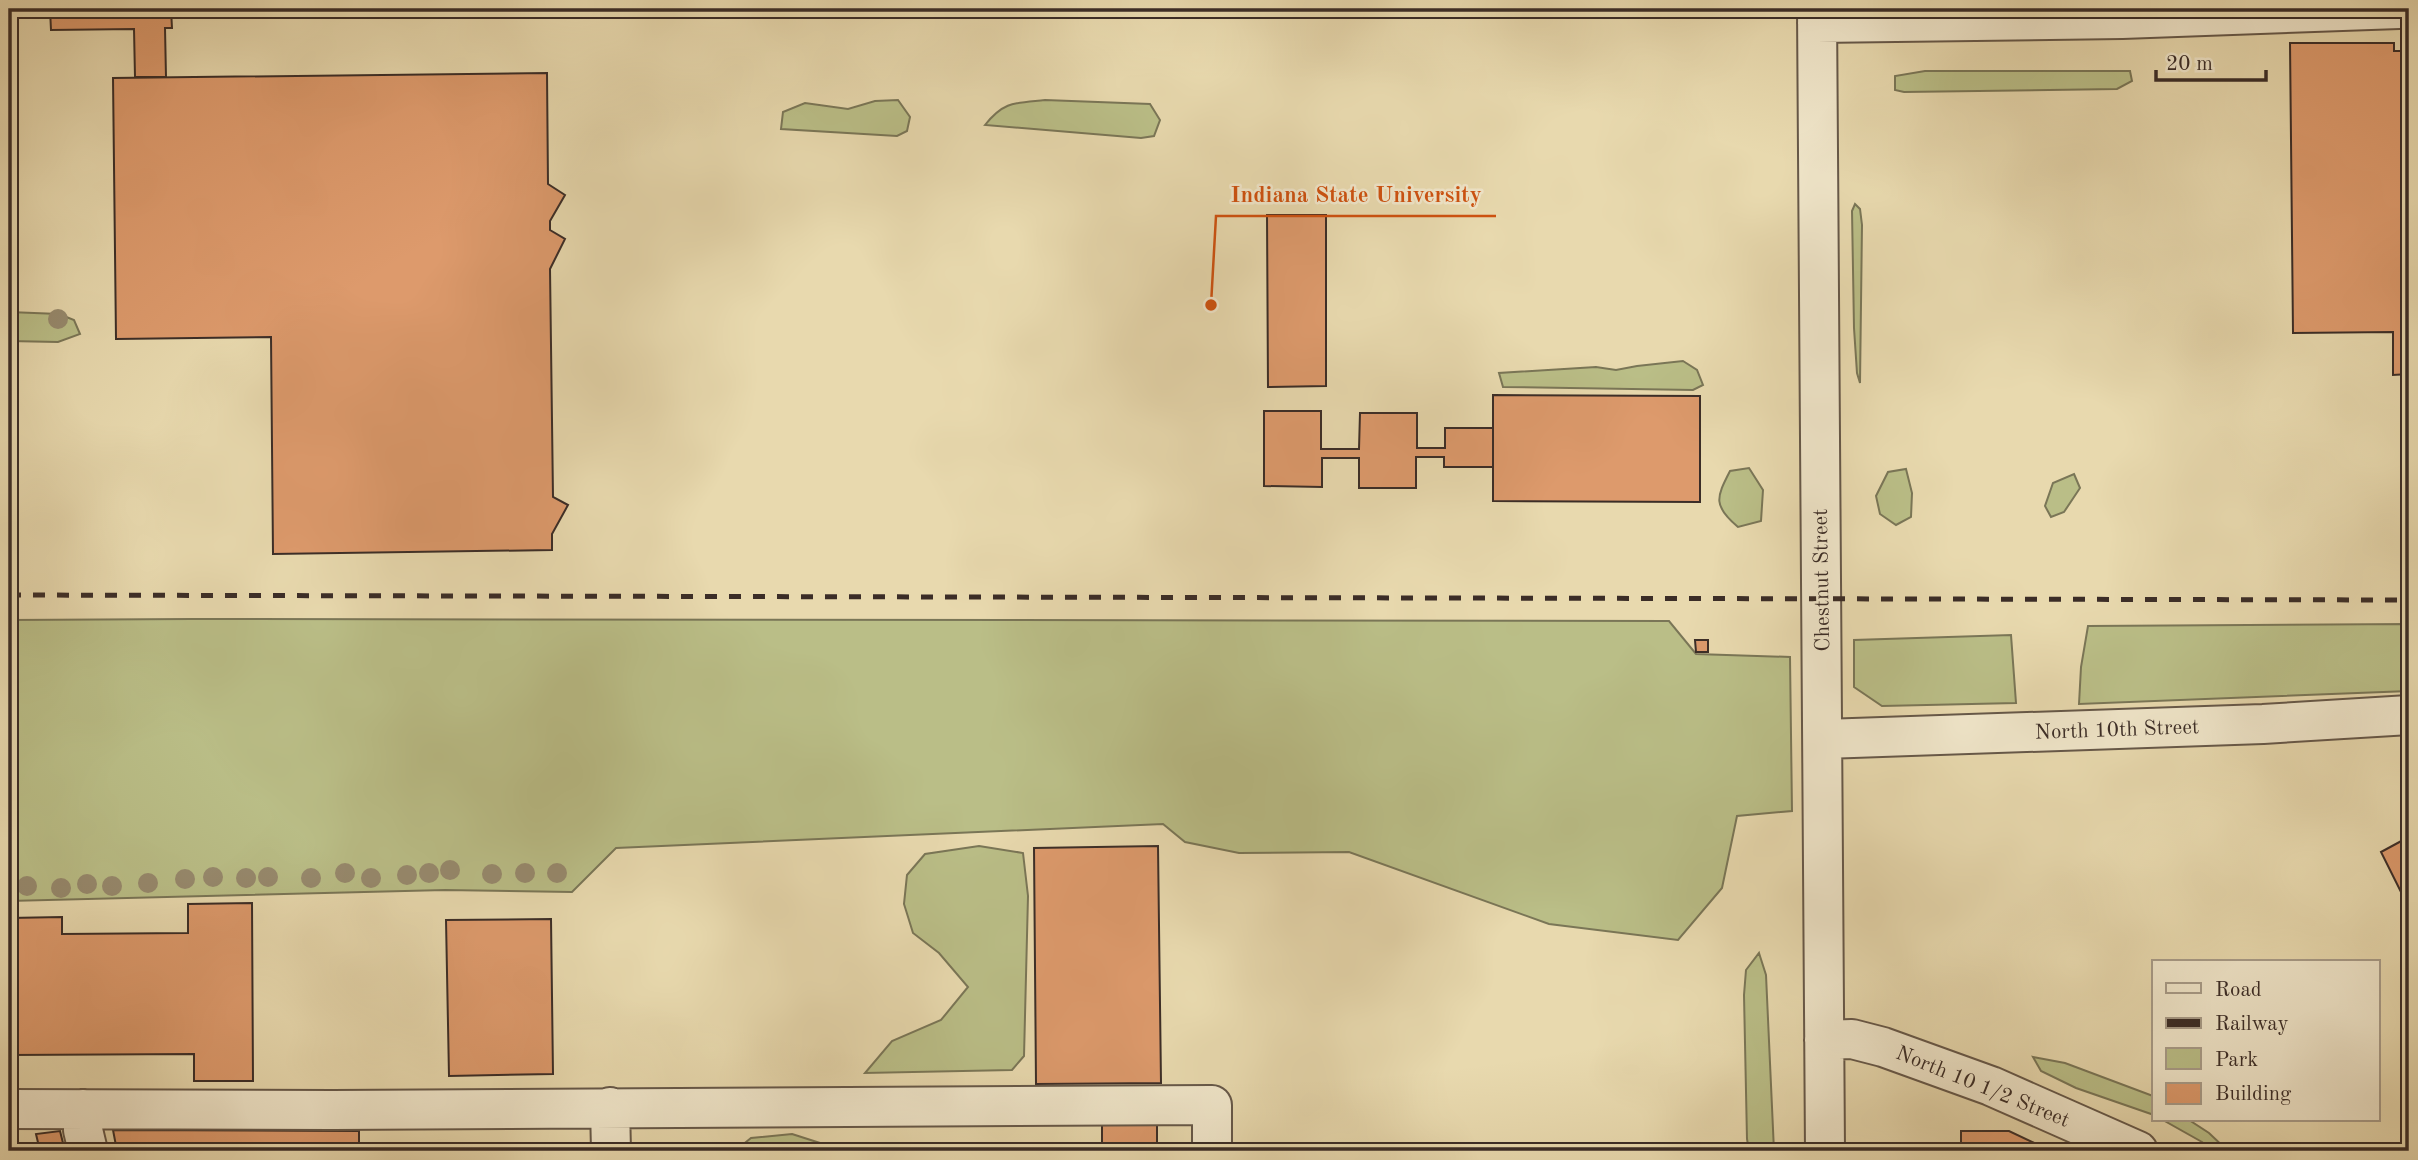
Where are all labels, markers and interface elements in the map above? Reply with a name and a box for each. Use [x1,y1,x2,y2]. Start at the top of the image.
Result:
scale bar [2156,38,2266,82]
text: 20 m [2166,54,2213,75]
callout: Indiana State University [1216,172,1496,216]
text: Indiana State University [1230,184,1482,207]
street label: Chestnut Street [1811,508,1834,652]
street label: North 10th Street [2034,717,2200,744]
legend [2152,960,2380,1122]
text: Road [2215,980,2262,1001]
text: Railway [2215,1014,2289,1035]
street label: North 10 1/2 Street [1893,1043,2072,1132]
text: Park [2215,1050,2258,1071]
text: Building [2215,1084,2292,1105]

